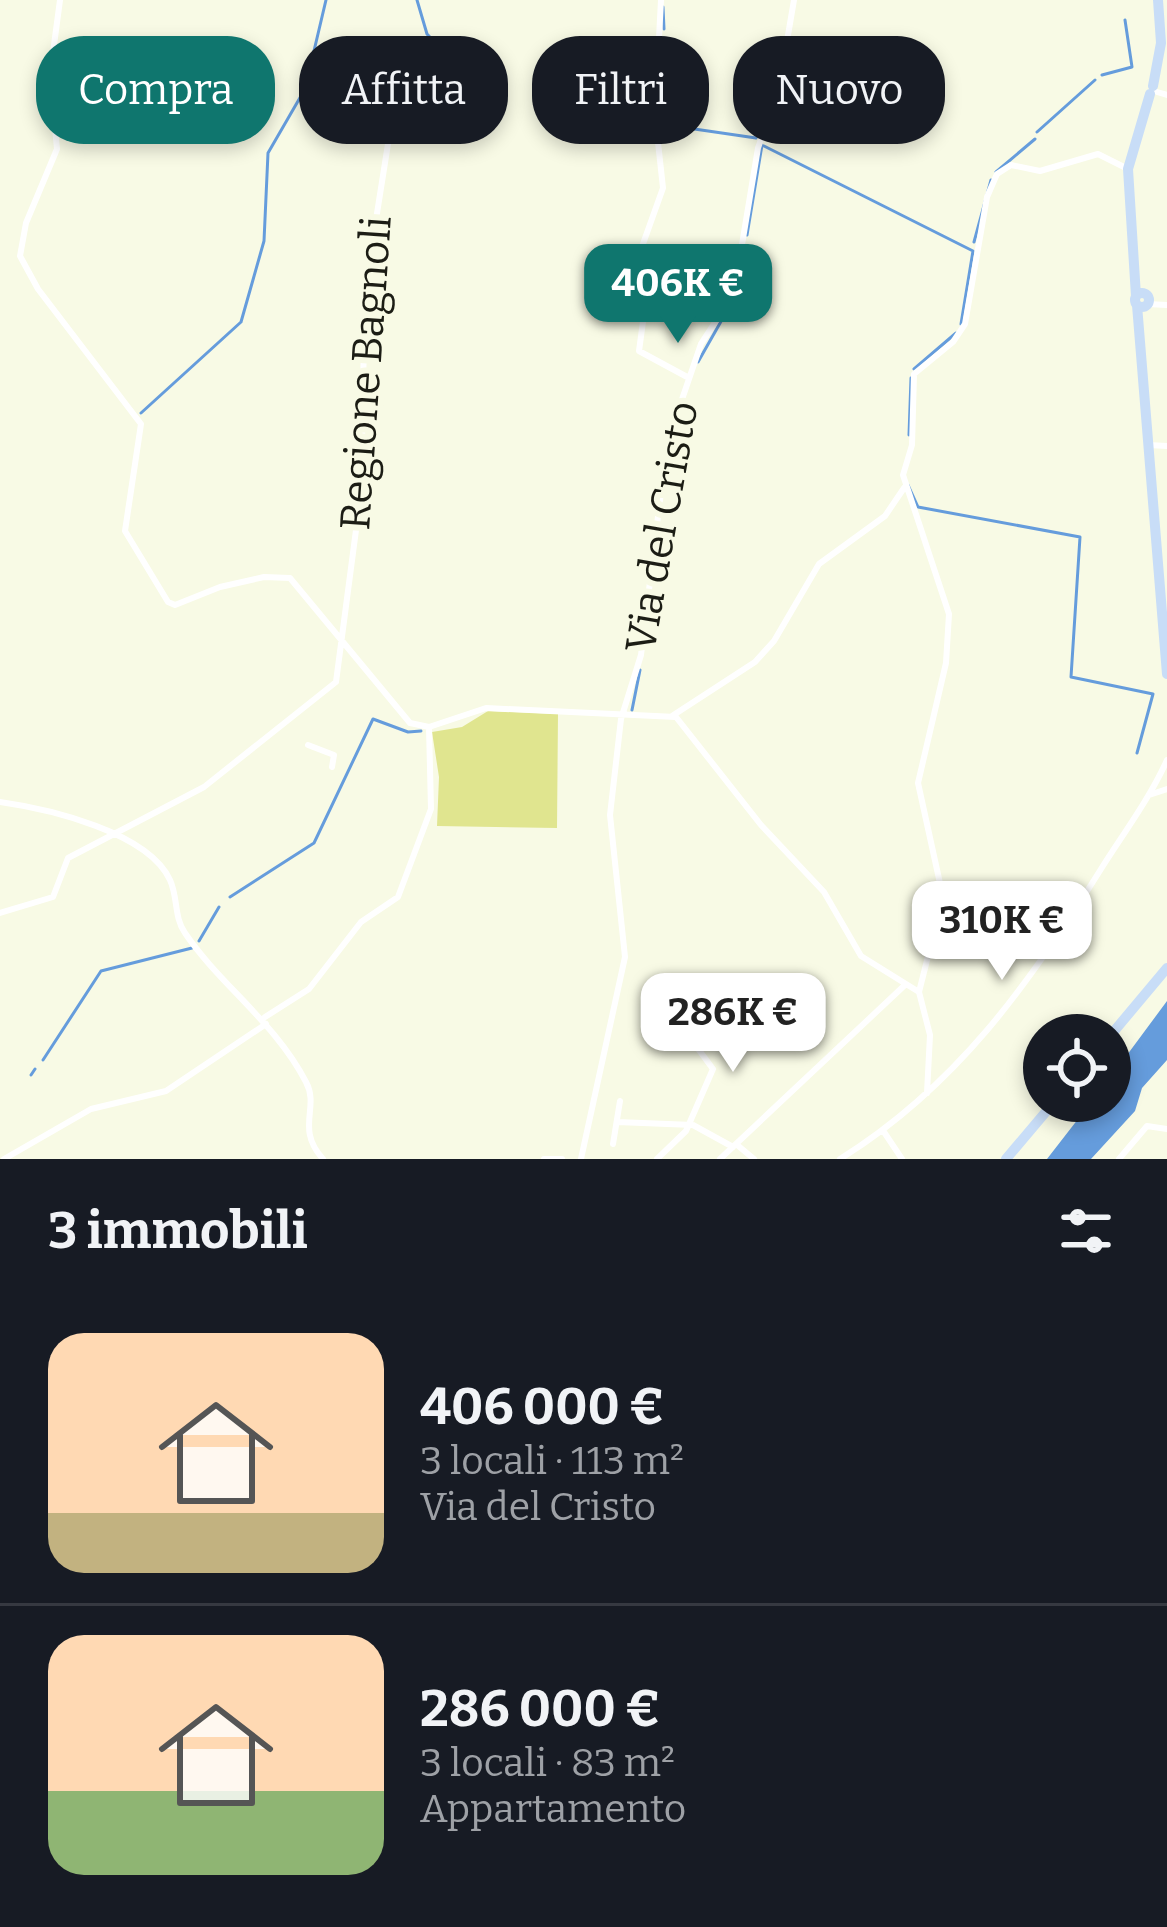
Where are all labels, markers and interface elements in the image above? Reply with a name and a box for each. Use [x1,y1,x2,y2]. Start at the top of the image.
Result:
chip: Compra [36,36,275,144]
chip: Affitta [299,36,508,144]
chip: Filtri [532,36,709,144]
chip: Nuovo [733,36,945,144]
street label: Regione Bagnoli [330,214,402,532]
pin: 406K € [580,244,776,346]
text: 406K € [611,260,745,306]
street label: Via del Cristo [615,397,709,657]
pin: 310K € [904,881,1100,983]
text: 310K € [939,897,1065,943]
pin: 286K € [635,973,831,1075]
text: 286K € [668,989,798,1035]
map controls [1023,1014,1131,1122]
button: locate [1023,1014,1131,1122]
icon: filters [1053,1198,1119,1264]
text: 3 immobili [48,1200,308,1262]
text: 406 000 € [420,1376,665,1438]
icon: home [144,1381,288,1525]
text: 3 locali · 113 m² [420,1438,684,1484]
text: Via del Cristo [420,1484,656,1530]
text: 286 000 € [420,1678,661,1740]
icon: home [144,1683,288,1827]
text: 3 locali · 83 m² [420,1740,675,1786]
text: Appartamento [420,1786,686,1832]

